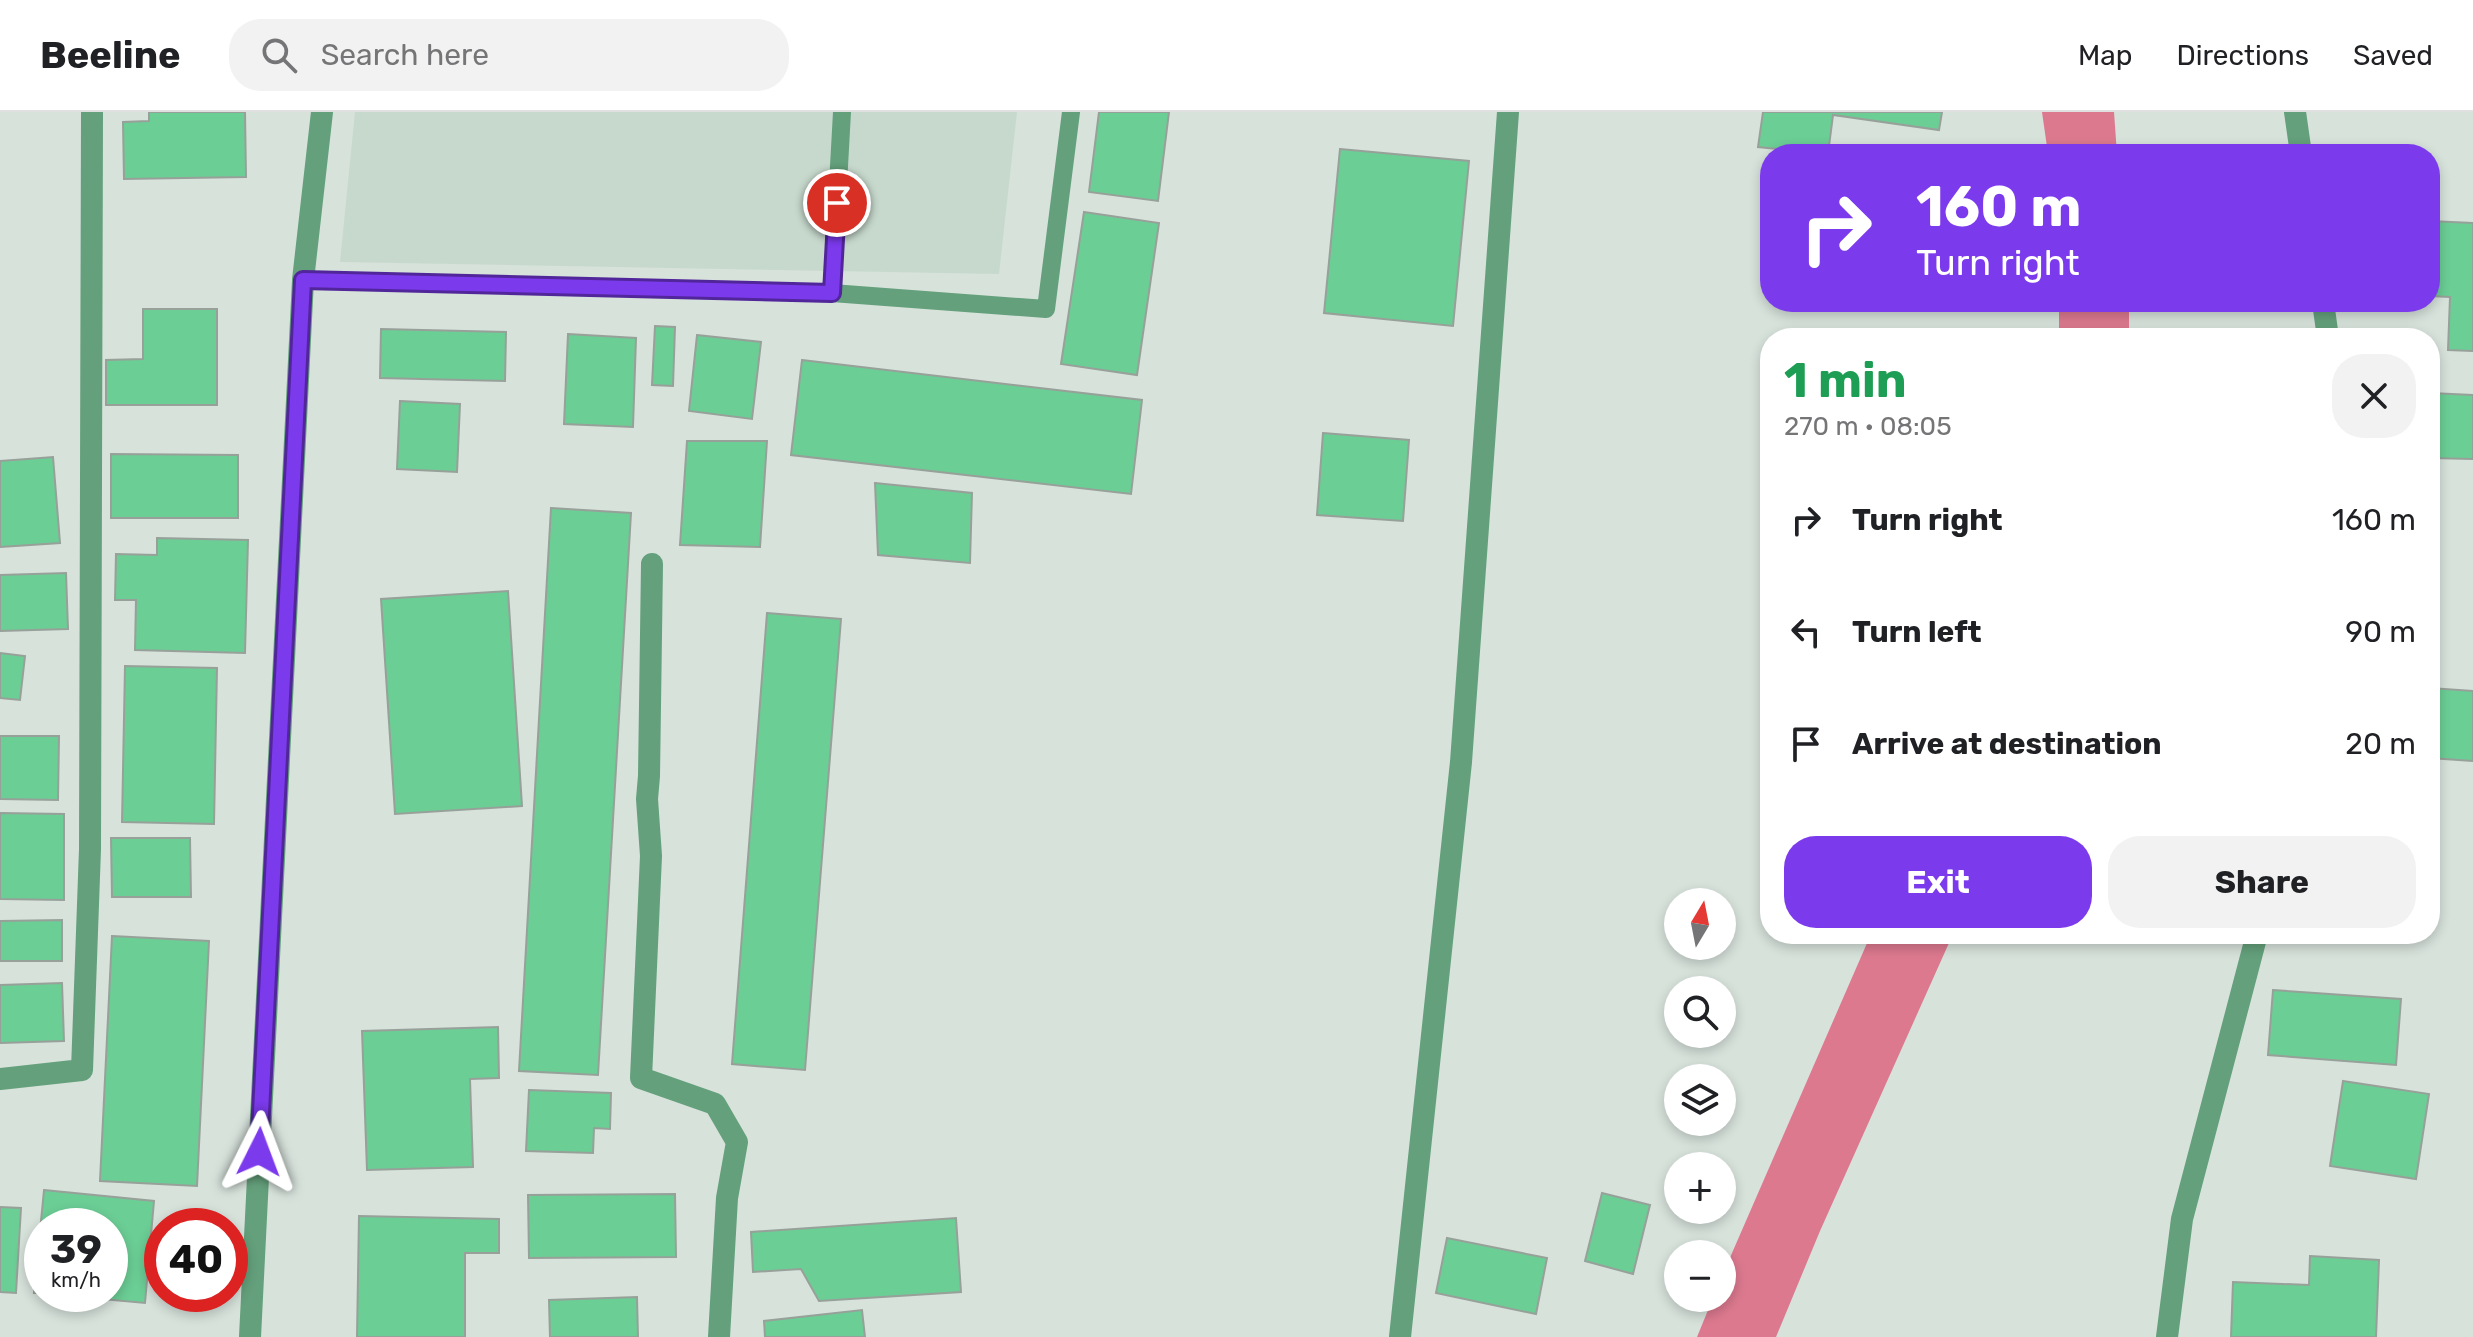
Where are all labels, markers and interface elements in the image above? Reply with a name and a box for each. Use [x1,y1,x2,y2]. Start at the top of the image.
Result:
search box [229,19,789,91]
text: Beeline [40,32,181,78]
icon: search [257,33,301,77]
text: Search here [321,37,489,73]
text: Map [2078,39,2132,72]
text: Directions [2176,39,2309,72]
text: Saved [2353,39,2433,72]
pin [803,169,871,237]
text: 160 m [1916,174,2082,240]
icon: right [1784,176,1888,280]
icon: arrive [815,181,859,225]
text: Turn right [1916,241,2080,284]
text: 1 min [1784,352,1907,409]
button: close [2332,354,2416,438]
text: 270 m · 08:05 [1784,411,1952,442]
icon: right [1784,498,1828,542]
text: Turn right [1852,502,2003,538]
text: 160 m [2332,502,2416,538]
icon: left [1784,610,1828,654]
text: Turn left [1852,614,1982,650]
text: 90 m [2345,614,2416,650]
icon: arrive [1784,722,1828,766]
text: Arrive at destination [1852,726,2162,762]
text: 20 m [2345,726,2416,762]
button: Exit [1784,836,2092,928]
button: Share [2108,836,2416,928]
north arrow [1664,888,1736,960]
map controls [1664,888,1736,1312]
button: search [1664,976,1736,1048]
button: layers [1664,1064,1736,1136]
position arrow [217,1110,301,1194]
button: + [1664,1152,1736,1224]
speed limit sign: 40 [144,1208,248,1312]
text: 39 [50,1226,102,1273]
button: − [1664,1240,1736,1312]
text: km/h [51,1268,101,1292]

